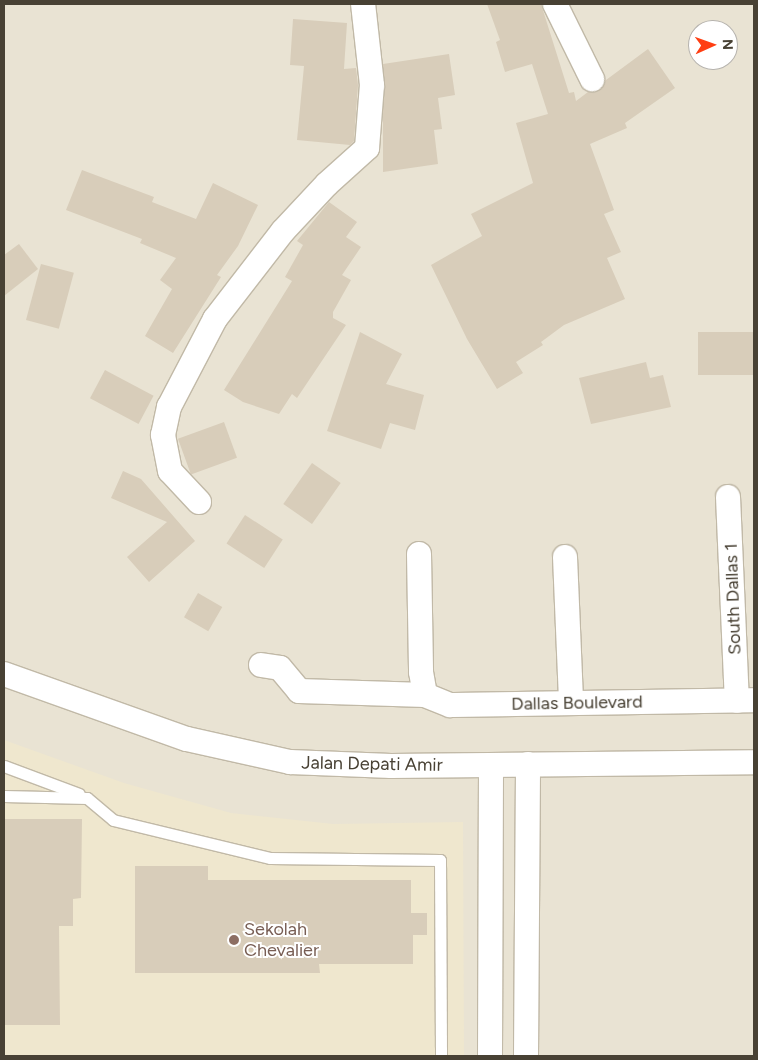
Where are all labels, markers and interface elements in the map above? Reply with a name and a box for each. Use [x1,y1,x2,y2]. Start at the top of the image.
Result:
north arrow [688,20,738,70]
text: N [719,39,736,50]
street label: South Dallas 1 [720,543,746,655]
street label: Dallas Boulevard [511,691,643,715]
street label: Jalan Depati Amir [301,752,443,776]
place label: Sekolah Chevalier [244,919,319,962]
marker: Sekolah Chevalier [228,934,240,946]

